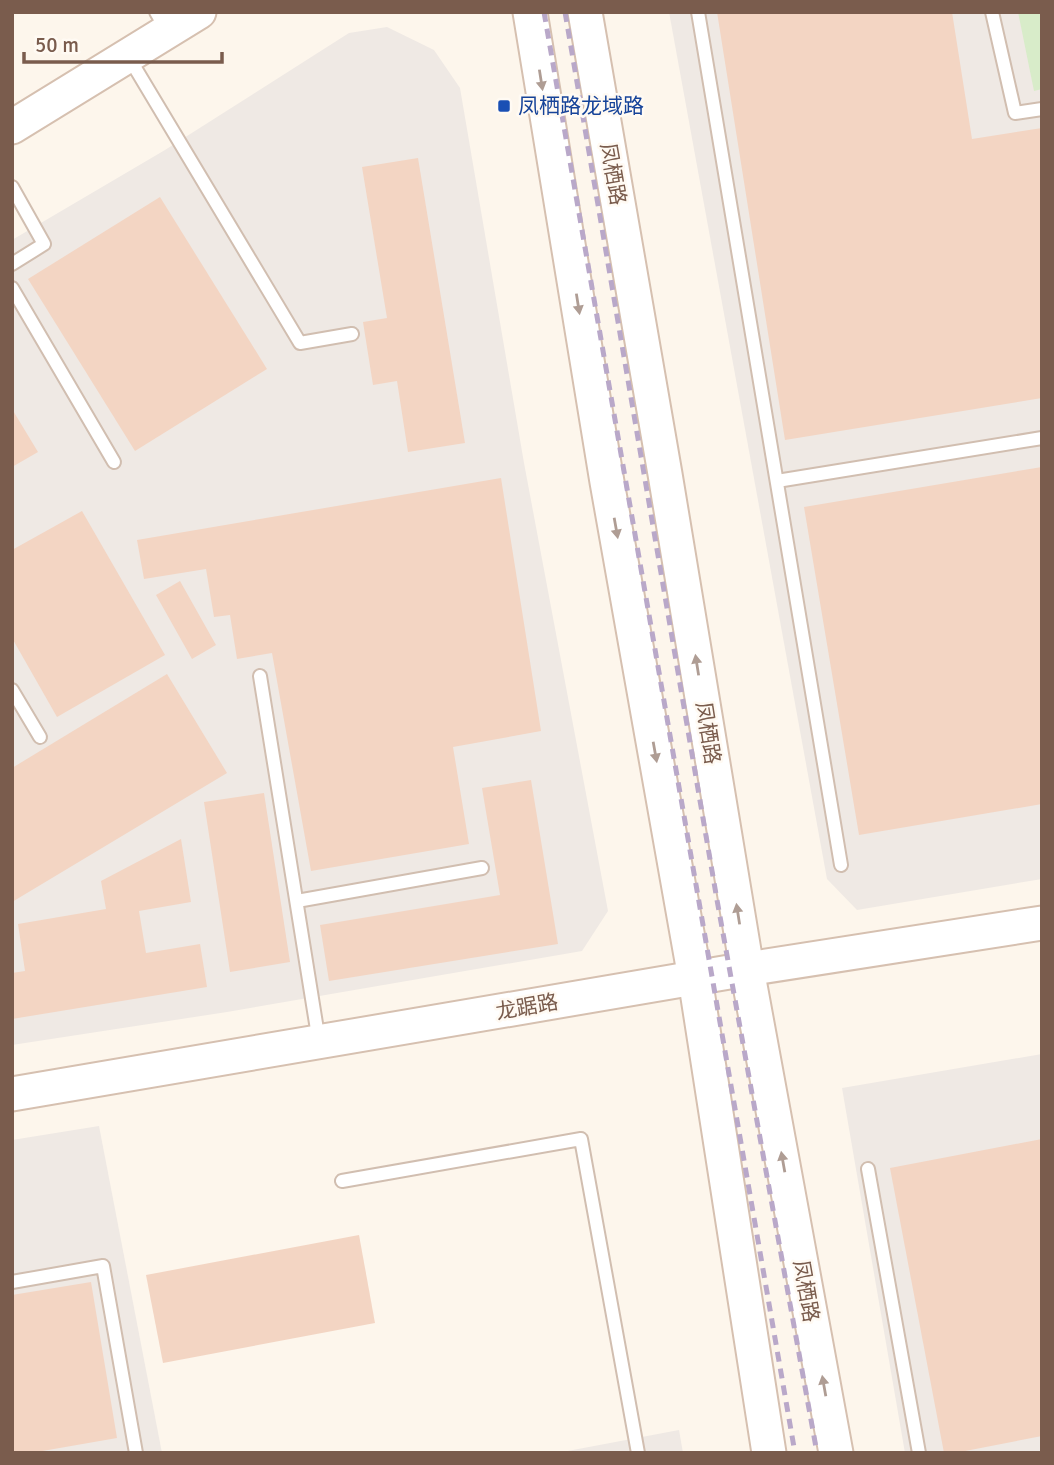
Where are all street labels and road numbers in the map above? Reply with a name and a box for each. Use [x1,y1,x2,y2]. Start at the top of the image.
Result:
street label: 凤栖路 [595,141,631,207]
street label: 凤栖路 [690,700,726,766]
street label: 龙踞路 [494,989,560,1025]
street label: 凤栖路 [788,1258,824,1324]

